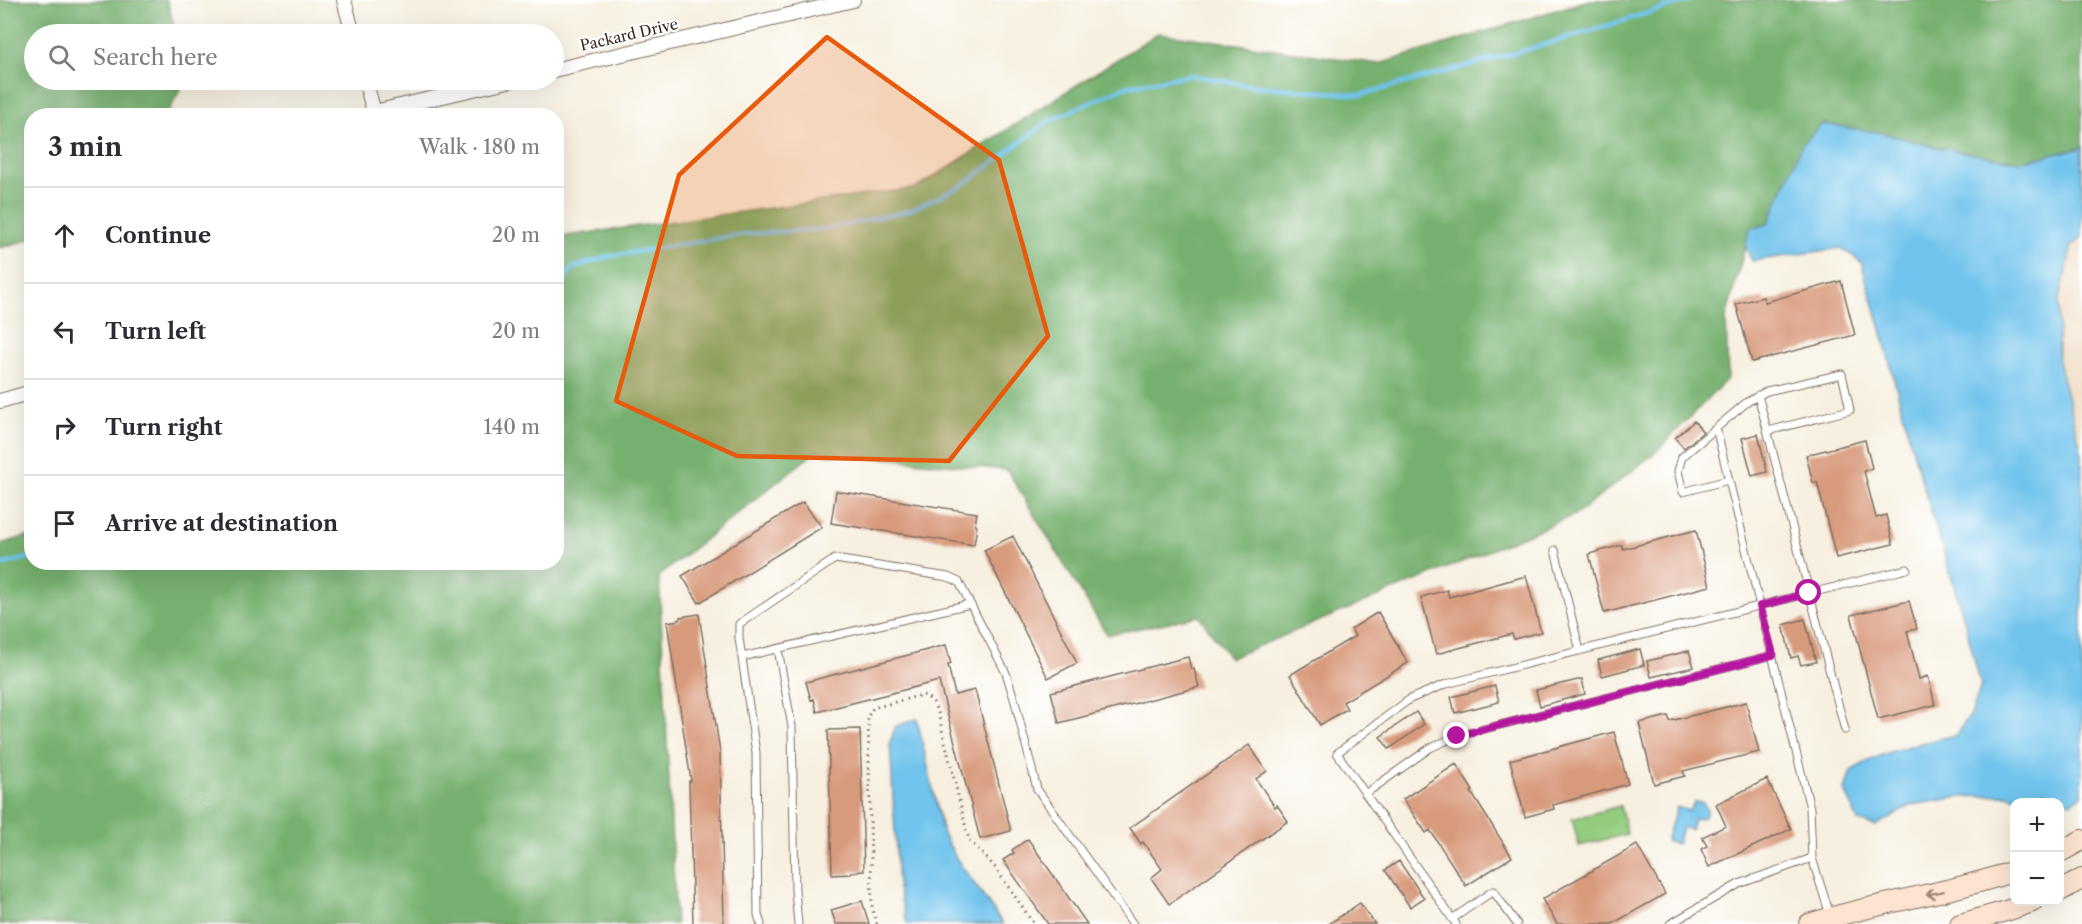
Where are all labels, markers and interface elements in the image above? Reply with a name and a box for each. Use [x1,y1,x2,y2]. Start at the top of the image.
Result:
street label: Packard Drive [578,14,680,55]
search box [24,24,564,90]
icon: search [45,41,78,74]
text: Search here [93,44,218,71]
text: 3 min [48,131,122,163]
text: Walk · 180 m [419,135,540,159]
icon: ahead [48,219,81,252]
text: Continue [105,222,211,249]
text: 20 m [492,223,540,247]
icon: left [48,315,81,348]
text: Turn left [105,318,206,345]
text: 20 m [492,319,540,343]
icon: right [48,411,81,444]
text: Turn right [105,414,223,441]
text: 140 m [483,415,540,439]
icon: arrive [48,507,81,540]
text: Arrive at destination [105,510,338,537]
route start [1795,579,1821,605]
route end [1443,722,1469,748]
map controls [2010,798,2064,906]
button: + [2010,798,2064,852]
button: − [2010,852,2064,906]
one-way arrow [1925,888,1945,899]

